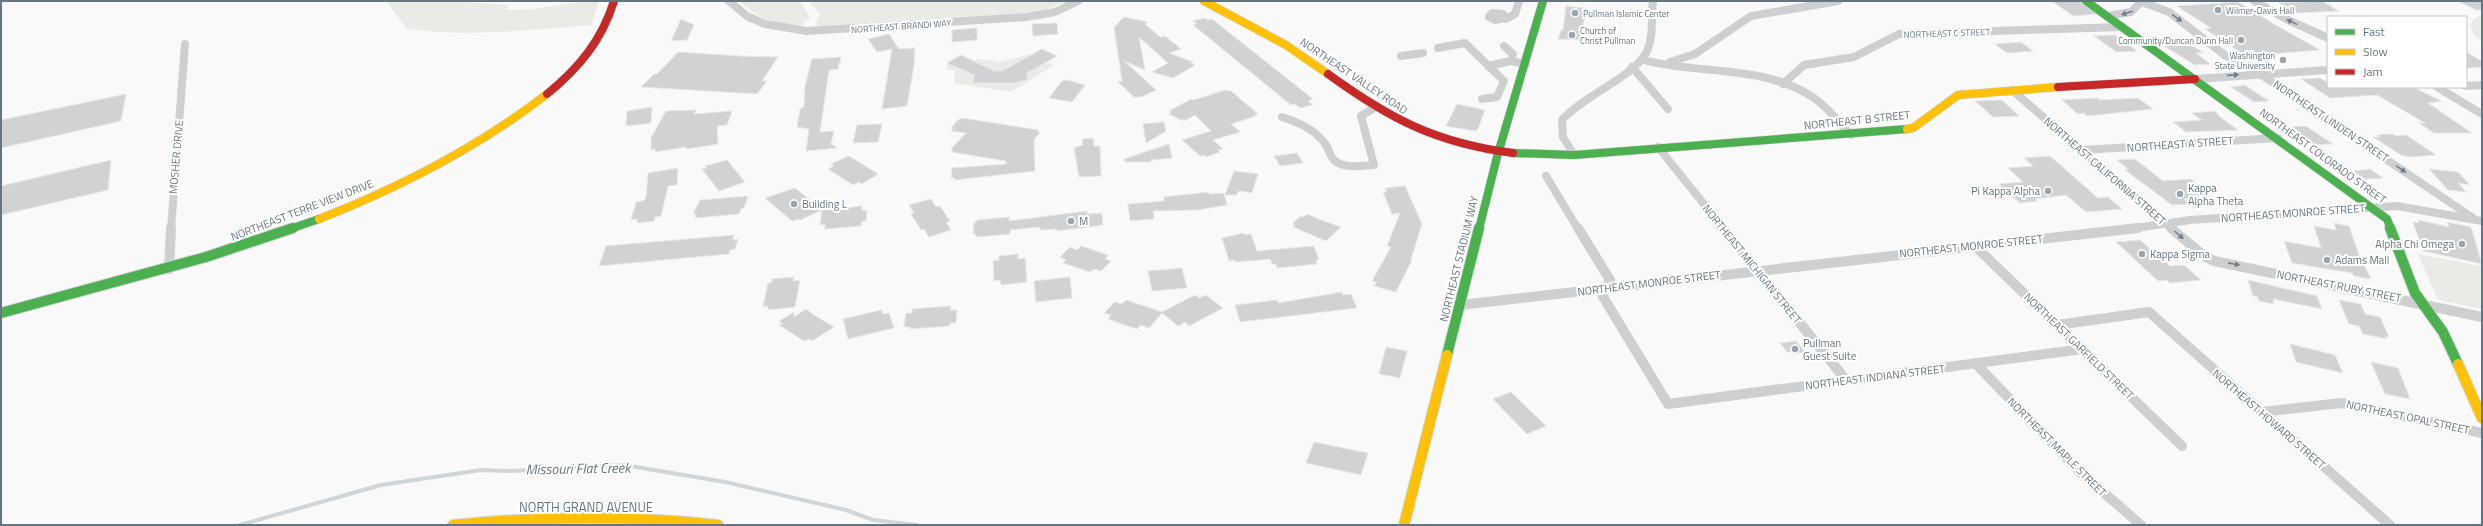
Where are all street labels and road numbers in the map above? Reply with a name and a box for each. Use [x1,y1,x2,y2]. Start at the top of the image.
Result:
street label: NORTHEAST BRANDI WAY [851,16,952,36]
street label: NORTHEAST C STREET [1903,25,1991,41]
street label: NORTHEAST VALLEY ROAD [1297,34,1411,118]
street label: NORTHEAST LINDEN STREET [2270,76,2392,166]
street label: NORTHEAST COLORADO STREET [2256,104,2390,208]
street label: NORTHEAST B STREET [1803,106,1911,134]
street label: NORTHEAST CALIFORNIA STREET [2040,113,2170,229]
street label: MOSHER DRIVE [165,119,187,195]
street label: NORTHEAST A STREET [2126,132,2234,156]
street label: NORTHEAST TERRE VIEW DRIVE [228,175,376,245]
street label: NORTHEAST STADIUM WAY [1436,194,1482,324]
street label: NORTHEAST MONROE STREET [2220,200,2366,226]
street label: NORTHEAST MICHIGAN STREET [1699,201,1805,327]
street label: NORTHEAST MONROE STREET [1898,230,2044,261]
street label: NORTHEAST MONROE STREET [1576,266,1722,300]
street label: NORTHEAST RUBY STREET [2275,266,2403,306]
street label: NORTHEAST GARFIELD STREET [2020,289,2138,403]
street label: NORTHEAST INDIANA STREET [1804,360,1946,394]
street label: NORTHEAST HOWARD STREET [2209,365,2329,473]
street label: NORTHEAST MAPLE STREET [2004,394,2110,500]
street label: NORTHEAST OPAL STREET [2345,396,2471,438]
street label: NORTH GRAND AVENUE [519,497,653,517]

